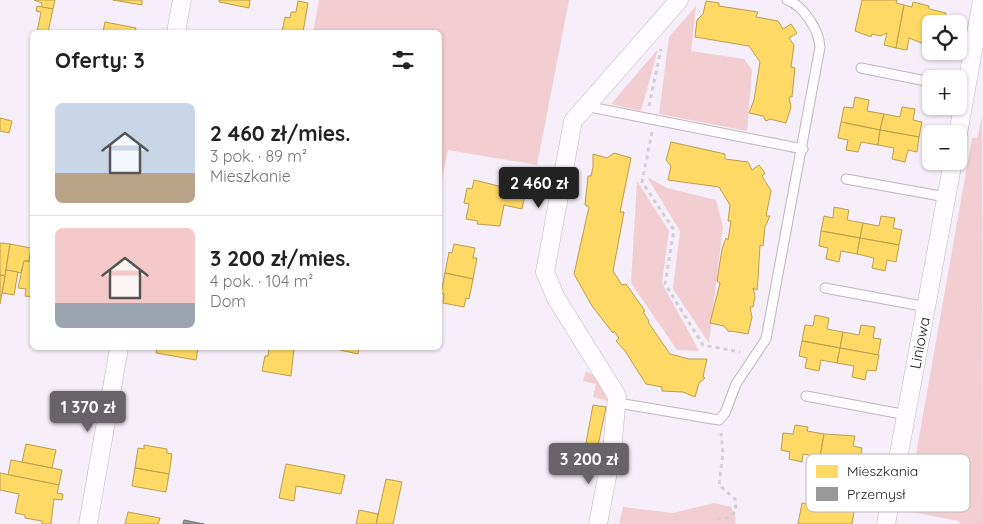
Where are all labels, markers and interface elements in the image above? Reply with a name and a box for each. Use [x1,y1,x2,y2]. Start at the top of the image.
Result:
map controls [922,15,967,170]
button: locate [922,15,967,60]
icon: filters [389,46,417,74]
text: Oferty: 3 [55,47,145,73]
button: + [922,70,967,115]
text: 2 460 zł/mies. [210,120,350,146]
icon: home [95,123,155,183]
button: − [922,125,967,170]
text: 3 pok. · 89 m² [210,146,307,166]
text: Mieszkanie [210,166,291,186]
pin: 2 460 zł [487,166,591,209]
text: 2 460 zł [510,173,568,193]
text: 3 200 zł/mies. [210,245,351,271]
icon: home [95,248,155,308]
text: 4 pok. · 104 m² [210,271,313,291]
text: Dom [210,291,246,311]
street label: Liniowa [905,315,934,371]
pin: 1 370 zł [36,390,140,433]
text: 1 370 zł [61,397,115,417]
pin: 3 200 zł [537,442,641,485]
text: 3 200 zł [560,449,618,469]
legend [806,454,970,512]
text: Mieszkania [847,462,918,480]
text: Przemysł [847,485,906,503]

